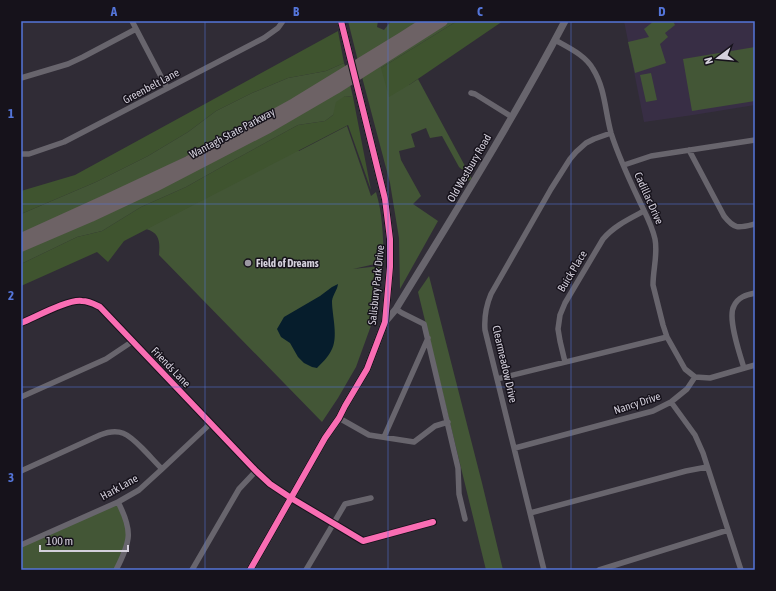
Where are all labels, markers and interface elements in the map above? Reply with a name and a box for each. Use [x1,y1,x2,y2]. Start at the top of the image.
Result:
text: A [110,4,118,19]
text: B [293,4,300,19]
text: C [477,4,483,19]
text: D [658,4,666,19]
north arrow [698,38,738,78]
text: N [702,56,715,66]
street label: Greenbelt Lane [121,66,181,106]
street label: Wantagh State Parkway [187,105,277,161]
text: 1 [8,106,14,121]
street label: Old Westbury Road [445,132,493,204]
street label: Cadillac Drive [632,170,666,226]
street label: Salisbury Park Drive [366,245,386,325]
street label: Buick Place [555,248,589,294]
place label: Field of Dreams [256,257,319,269]
marker: Field of Dreams [243,258,253,268]
text: 2 [8,288,14,303]
street label: Clearmeadow Drive [490,324,520,404]
street label: Friends Lane [149,345,193,389]
street label: Nancy Drive [612,390,662,416]
text: 3 [8,470,14,485]
street label: Hark Lane [98,472,140,502]
scale bar [40,527,128,553]
text: 100 m [46,534,73,548]

